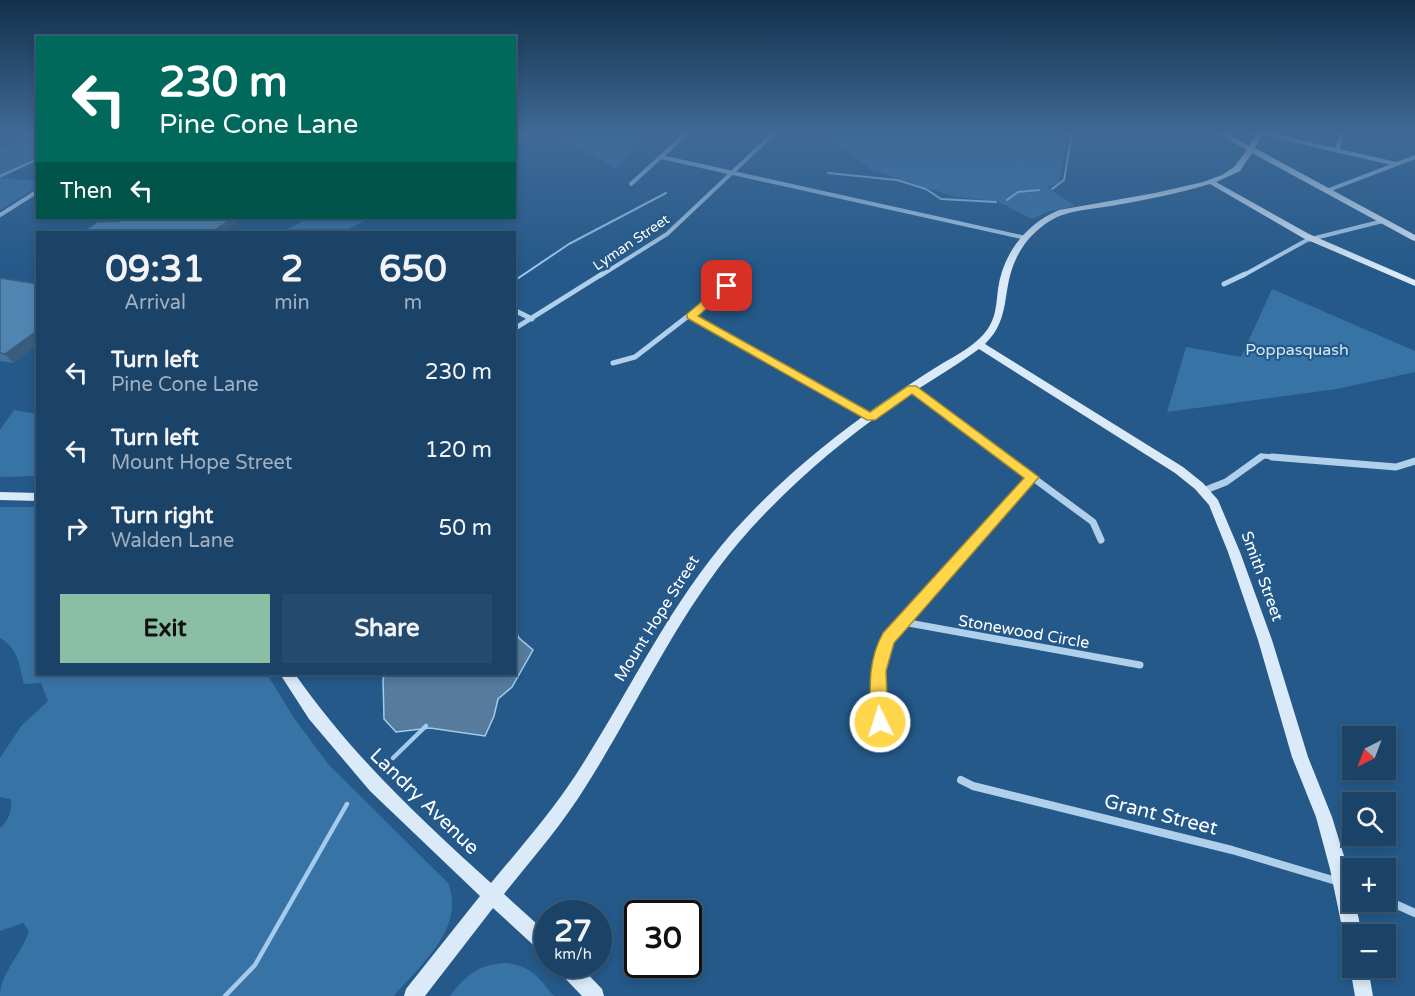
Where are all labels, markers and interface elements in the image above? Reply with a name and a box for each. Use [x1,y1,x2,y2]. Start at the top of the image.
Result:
text: 230 m [159,57,288,108]
icon: left [60,60,138,138]
text: Pine Cone Lane [159,108,358,141]
icon: left [125,174,158,207]
text: Then [60,178,113,204]
street label: Lyman Street [590,210,673,274]
text: 09:31 [105,248,205,291]
text: 2 [281,248,303,291]
text: 650 [379,248,447,291]
pin [701,260,752,311]
icon: arrive [710,269,743,302]
text: Arrival [124,291,186,315]
text: min [274,291,310,315]
text: m [404,291,422,315]
park label: Poppasquash [1245,340,1349,360]
text: Turn left [111,347,199,373]
icon: left [60,356,93,389]
text: 230 m [425,359,492,385]
text: Pine Cone Lane [111,373,259,397]
text: Turn left [111,425,199,451]
icon: left [60,434,93,467]
text: 120 m [425,437,492,463]
text: Mount Hope Street [111,451,292,475]
text: Turn right [111,503,213,529]
icon: right [60,512,93,545]
text: 50 m [438,515,492,541]
text: Walden Lane [111,529,234,553]
street label: Smith Street [1237,529,1288,624]
street label: Mount Hope Street [610,552,704,685]
button: Exit [60,594,270,663]
button: Share [282,594,492,663]
street label: Stonewood Circle [957,611,1091,653]
position arrow [848,690,912,754]
north arrow [1342,726,1396,780]
map controls [1342,726,1396,978]
street label: Landry Avenue [365,744,484,860]
street label: Grant Street [1102,789,1220,841]
button: search [1342,792,1396,846]
button: + [1342,858,1396,912]
speed limit sign: 30 [624,900,702,978]
text: 27 [554,913,592,950]
button: − [1342,924,1396,978]
text: km/h [554,945,592,963]

